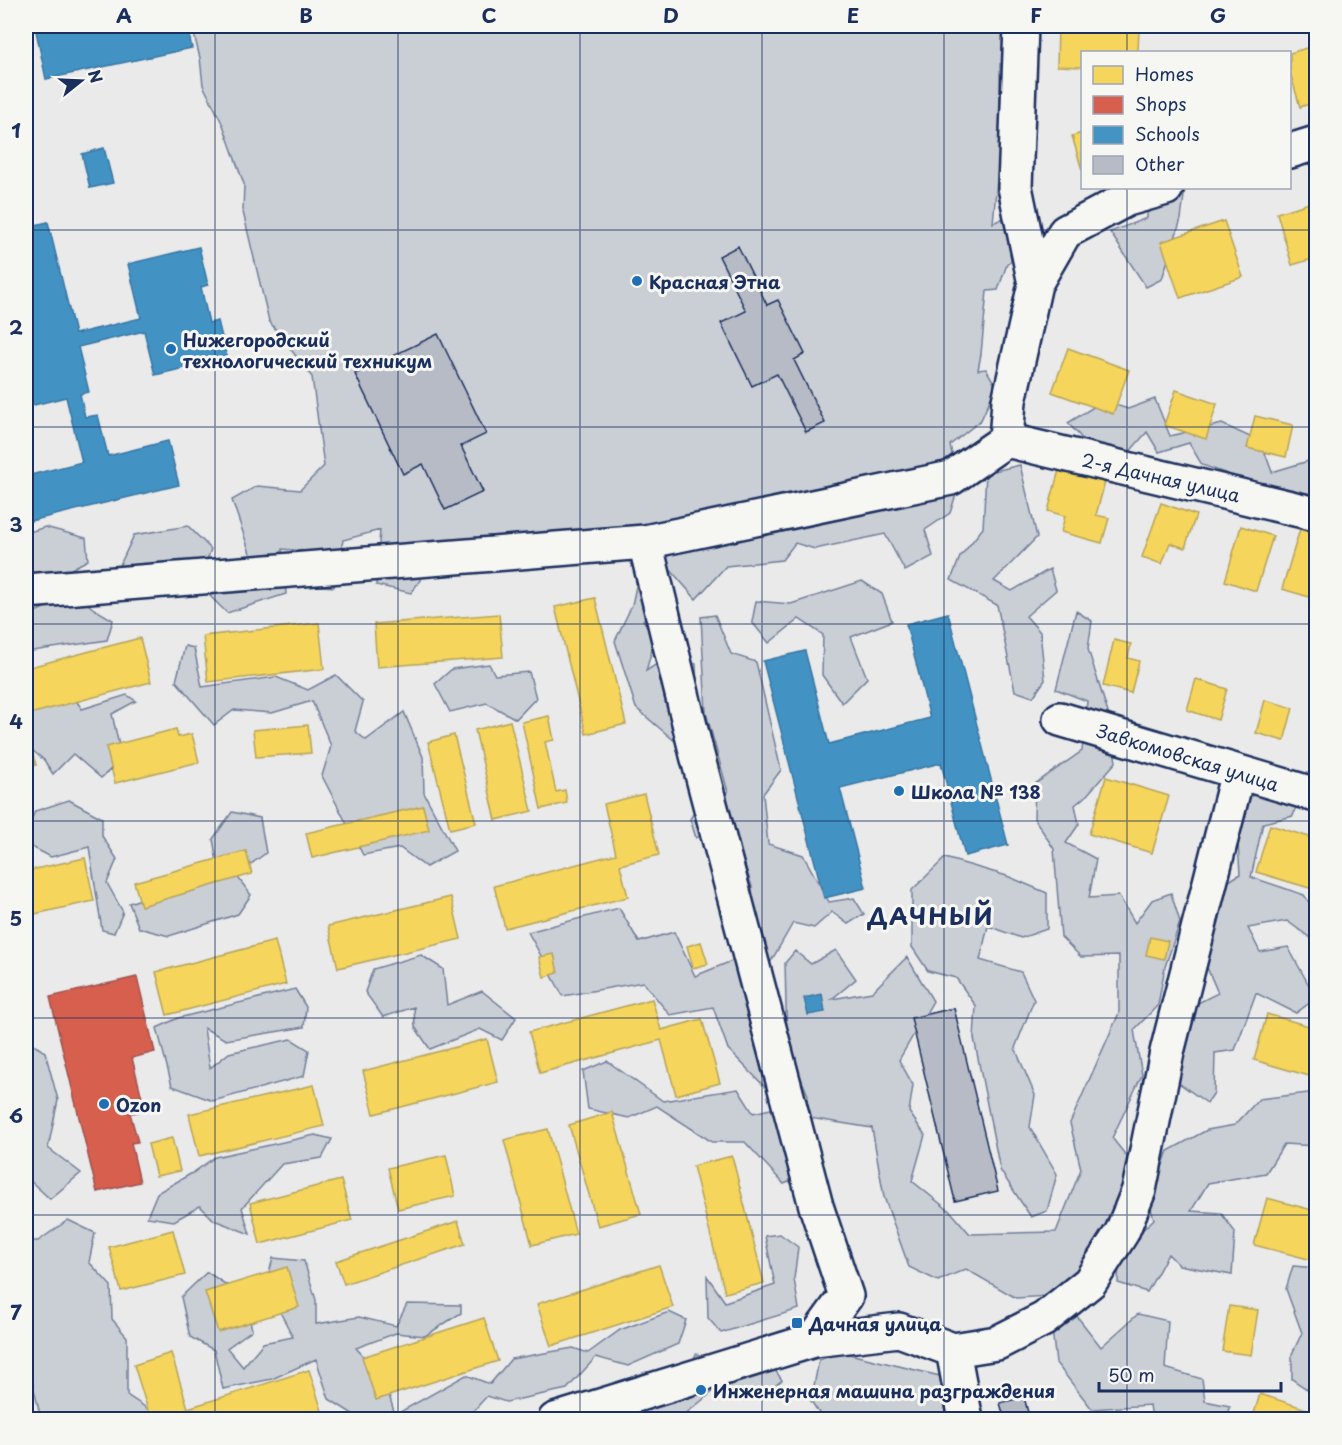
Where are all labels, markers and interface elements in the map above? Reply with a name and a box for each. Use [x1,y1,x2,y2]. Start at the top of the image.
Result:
text: A [116,0,132,30]
text: B [299,0,313,30]
text: C [481,0,497,30]
text: D [663,0,679,30]
text: E [847,0,859,30]
text: F [1030,0,1042,30]
text: G [1210,0,1226,30]
north arrow [51,51,111,111]
legend [1081,51,1291,189]
text: Homes [1135,60,1193,87]
text: N [83,66,110,86]
text: Shops [1135,90,1186,117]
text: 1 [11,115,21,145]
text: Schools [1135,120,1200,147]
text: Other [1135,150,1185,177]
place label: Красная Этна [649,268,781,295]
marker: Красная Этна [630,274,644,288]
text: 2 [9,312,23,342]
place label: Нижегородский технологический техникум [183,326,432,374]
marker: Нижегородский технологический техникум [164,342,178,356]
street label: 2-я Дачная улица [1079,446,1244,509]
text: 3 [9,509,23,539]
text: 4 [9,706,23,736]
street label: Завкомовская улица [1094,716,1283,798]
place label: Школа № 138 [911,778,1041,805]
marker: Школа № 138 [892,784,906,798]
district label: ДАЧНЫЙ [867,897,994,933]
text: 5 [10,903,22,933]
place label: Ozon [116,1091,161,1118]
marker: Ozon [97,1097,111,1111]
text: 6 [9,1100,23,1130]
text: 7 [10,1297,22,1327]
place label: Дачная улица [808,1310,942,1337]
marker: Дачная улица [790,1316,804,1330]
scale bar [1099,1355,1280,1393]
text: 50 m [1108,1361,1155,1388]
place label: Инженерная машина разграждения [713,1377,1055,1404]
marker: Инженерная машина разграждения [694,1383,708,1397]

